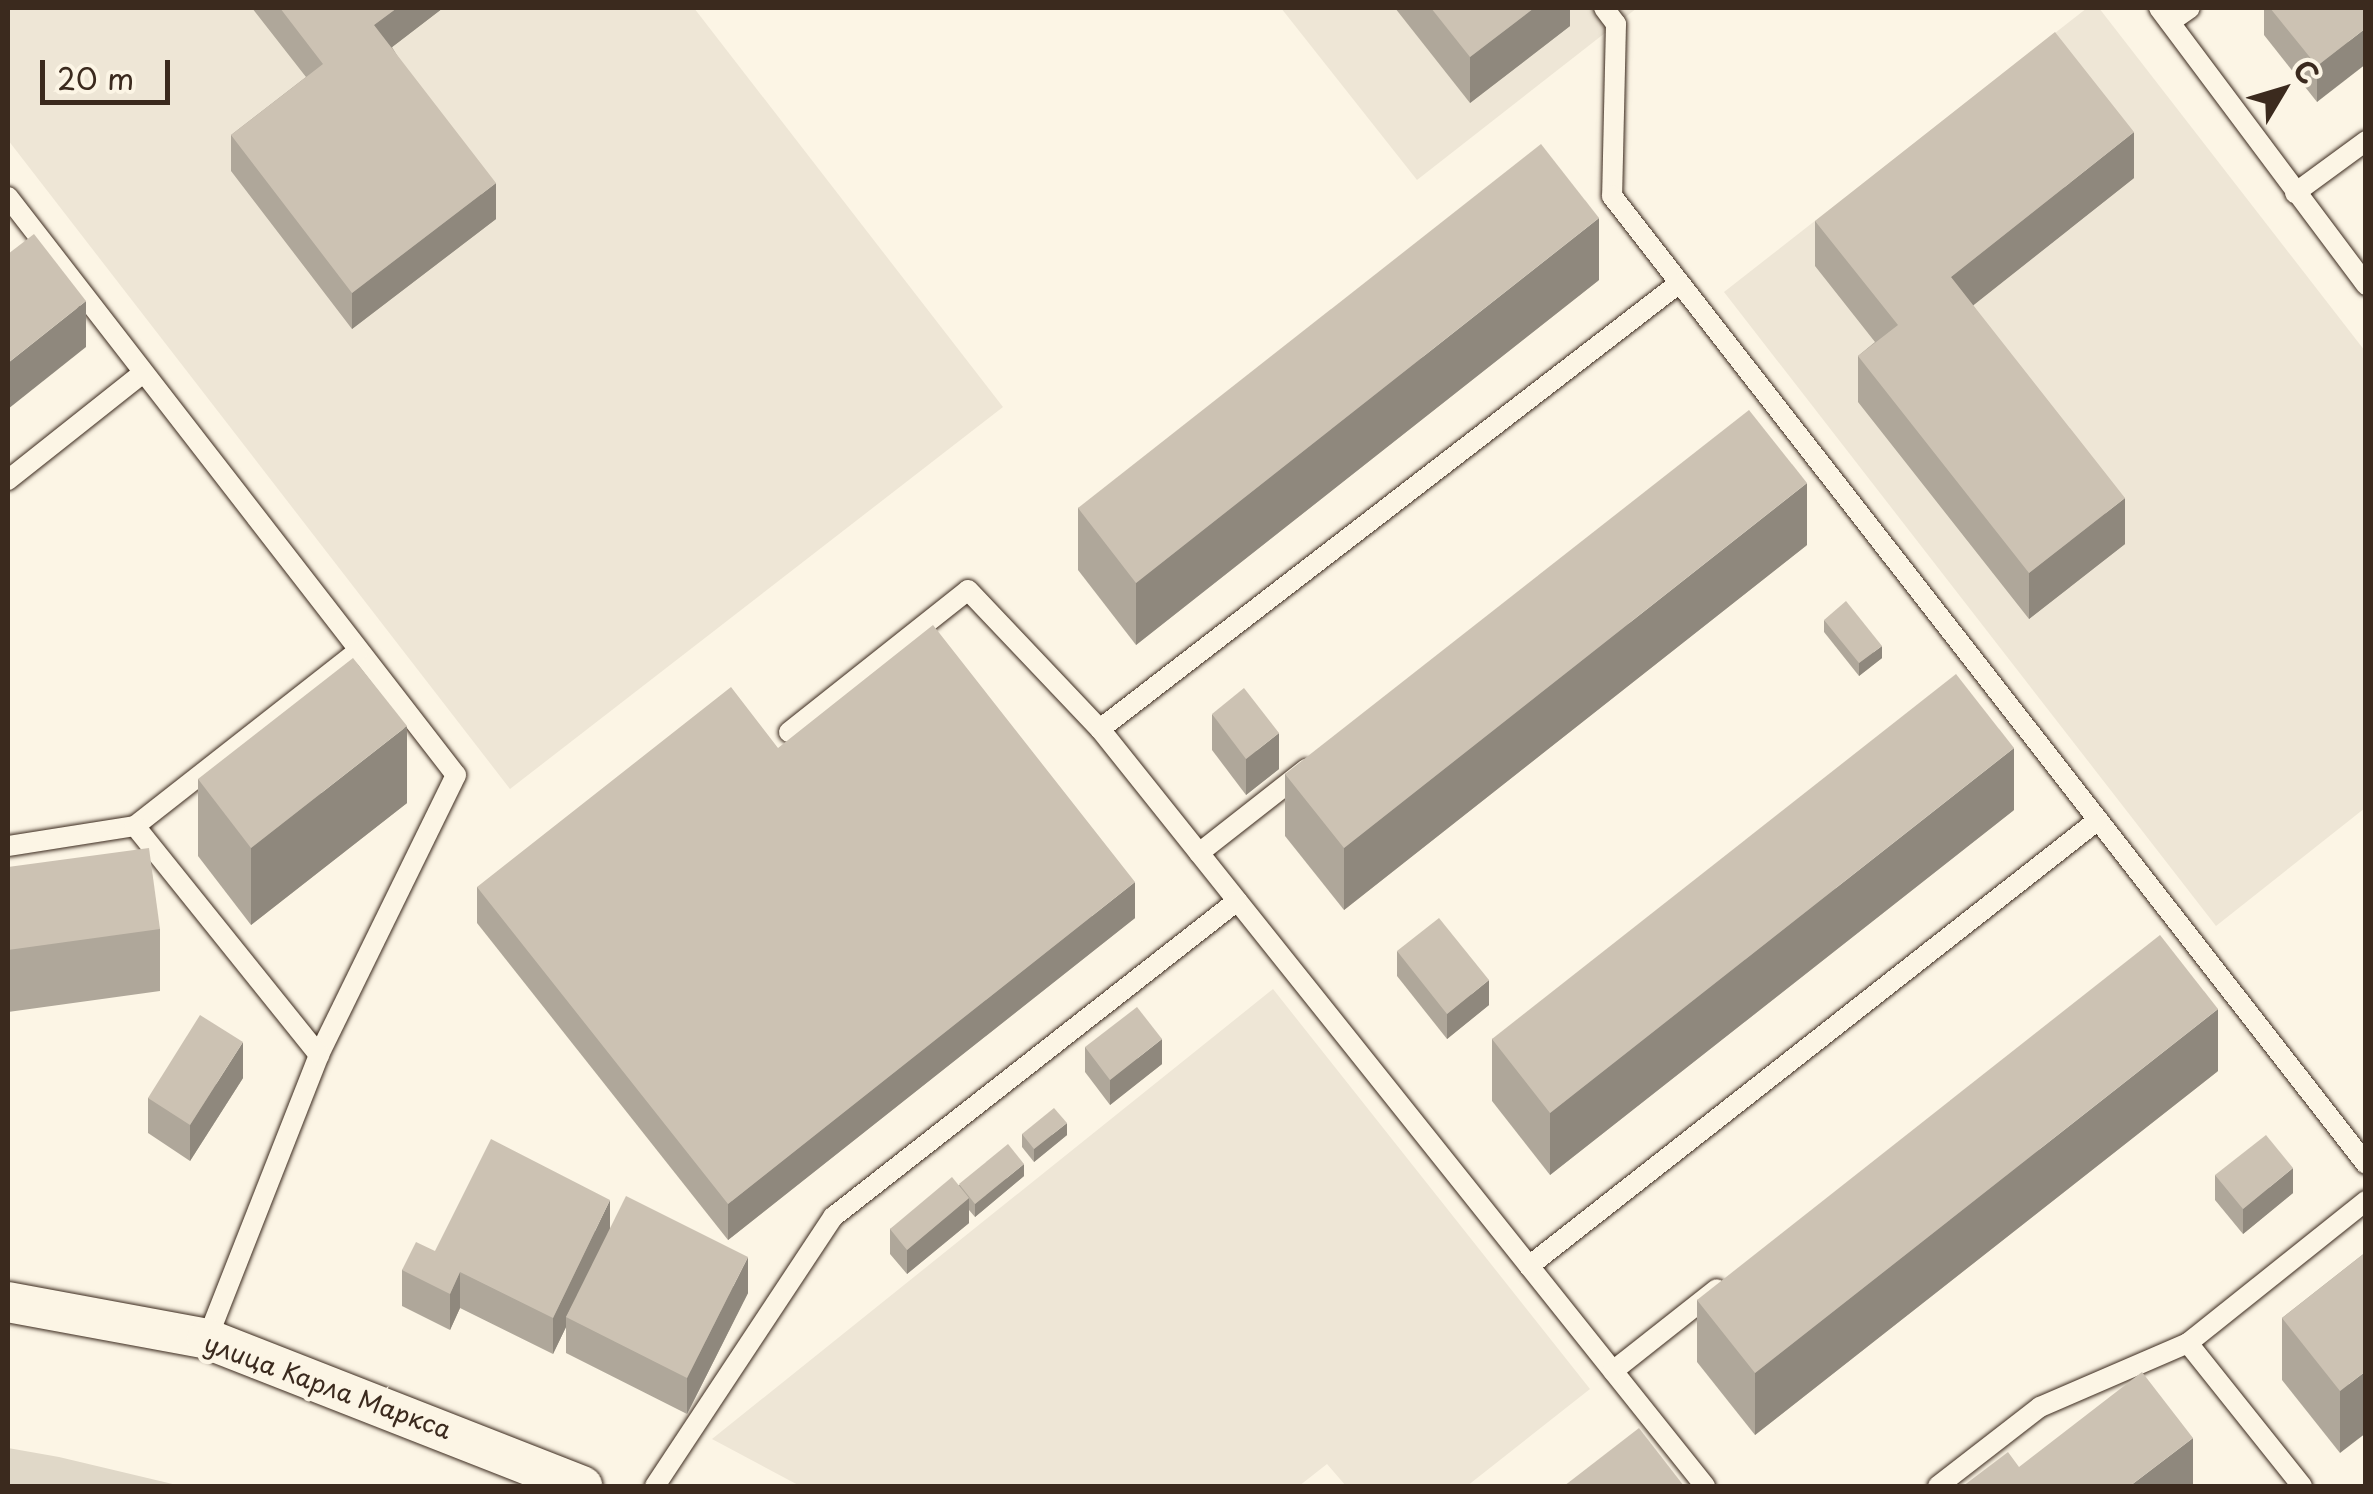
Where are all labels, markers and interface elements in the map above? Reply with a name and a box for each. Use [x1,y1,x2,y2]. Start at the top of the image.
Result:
scale bar [45,40,175,102]
north arrow [2233,40,2333,140]
text: С [2284,50,2330,93]
text: 20 m [57,55,134,100]
street label: улица Карла Маркса [200,1327,456,1445]

